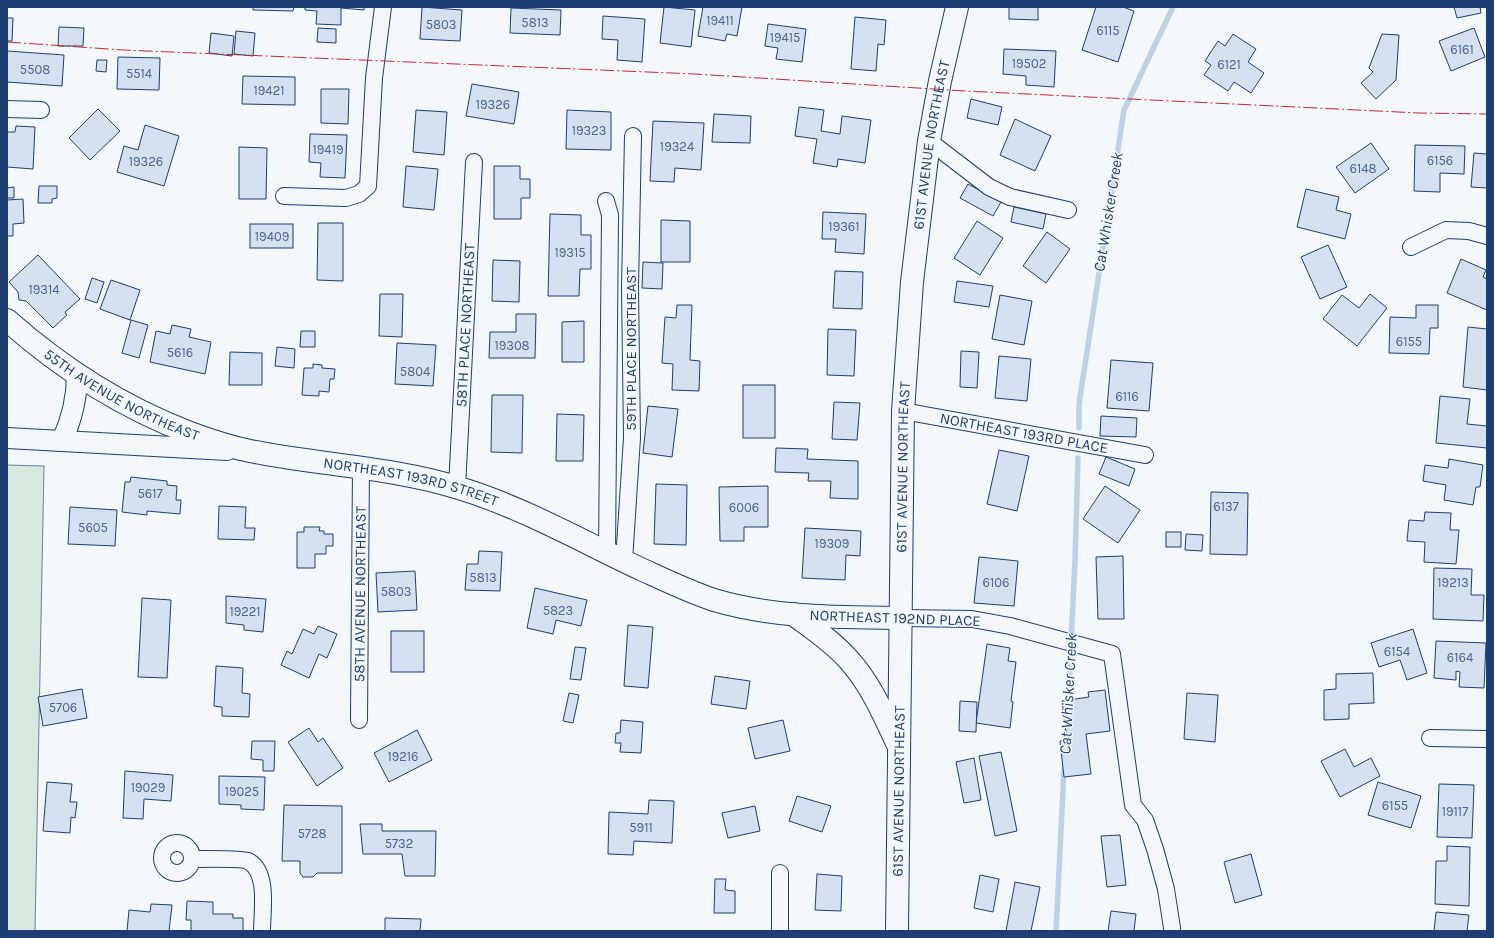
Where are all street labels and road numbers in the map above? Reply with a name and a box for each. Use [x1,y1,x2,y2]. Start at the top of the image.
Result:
street label: 61ST AVENUE NORTHEAST [909,58,954,230]
street label: 58TH PLACE NORTHEAST [452,242,479,408]
street label: 59TH PLACE NORTHEAST [622,267,640,431]
street label: 55TH AVENUE NORTHEAST [40,345,202,445]
street label: 61ST AVENUE NORTHEAST [892,380,914,553]
street label: NORTHEAST 193RD PLACE [938,409,1110,457]
street label: NORTHEAST 193RD STREET [322,454,502,510]
street label: 58TH AVENUE NORTHEAST [350,505,370,682]
street label: NORTHEAST 192ND PLACE [809,606,981,630]
street label: 61ST AVENUE NORTHEAST [889,705,909,877]

